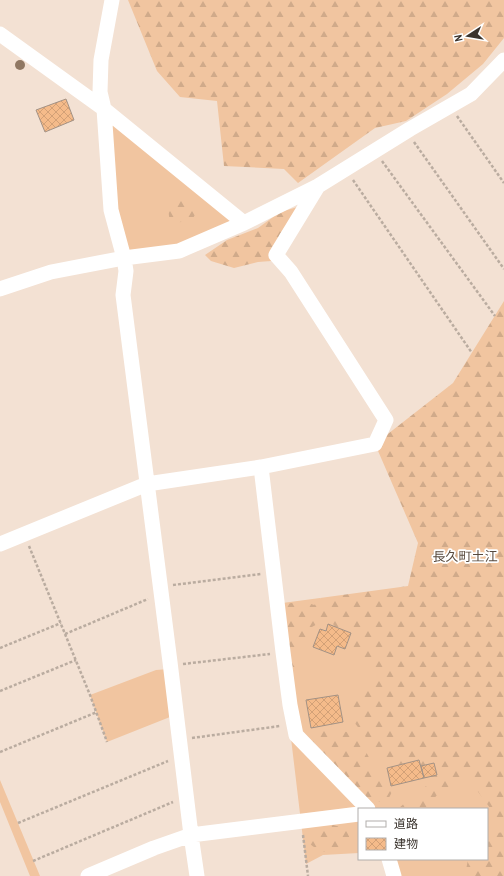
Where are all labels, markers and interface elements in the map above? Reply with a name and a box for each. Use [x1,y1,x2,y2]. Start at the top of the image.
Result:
north arrow [448,16,488,56]
text: N [451,33,466,43]
district label: 長久町土江 [432,548,498,565]
legend [358,808,488,860]
text: 道路 [394,816,418,832]
text: 建物 [394,836,418,852]

